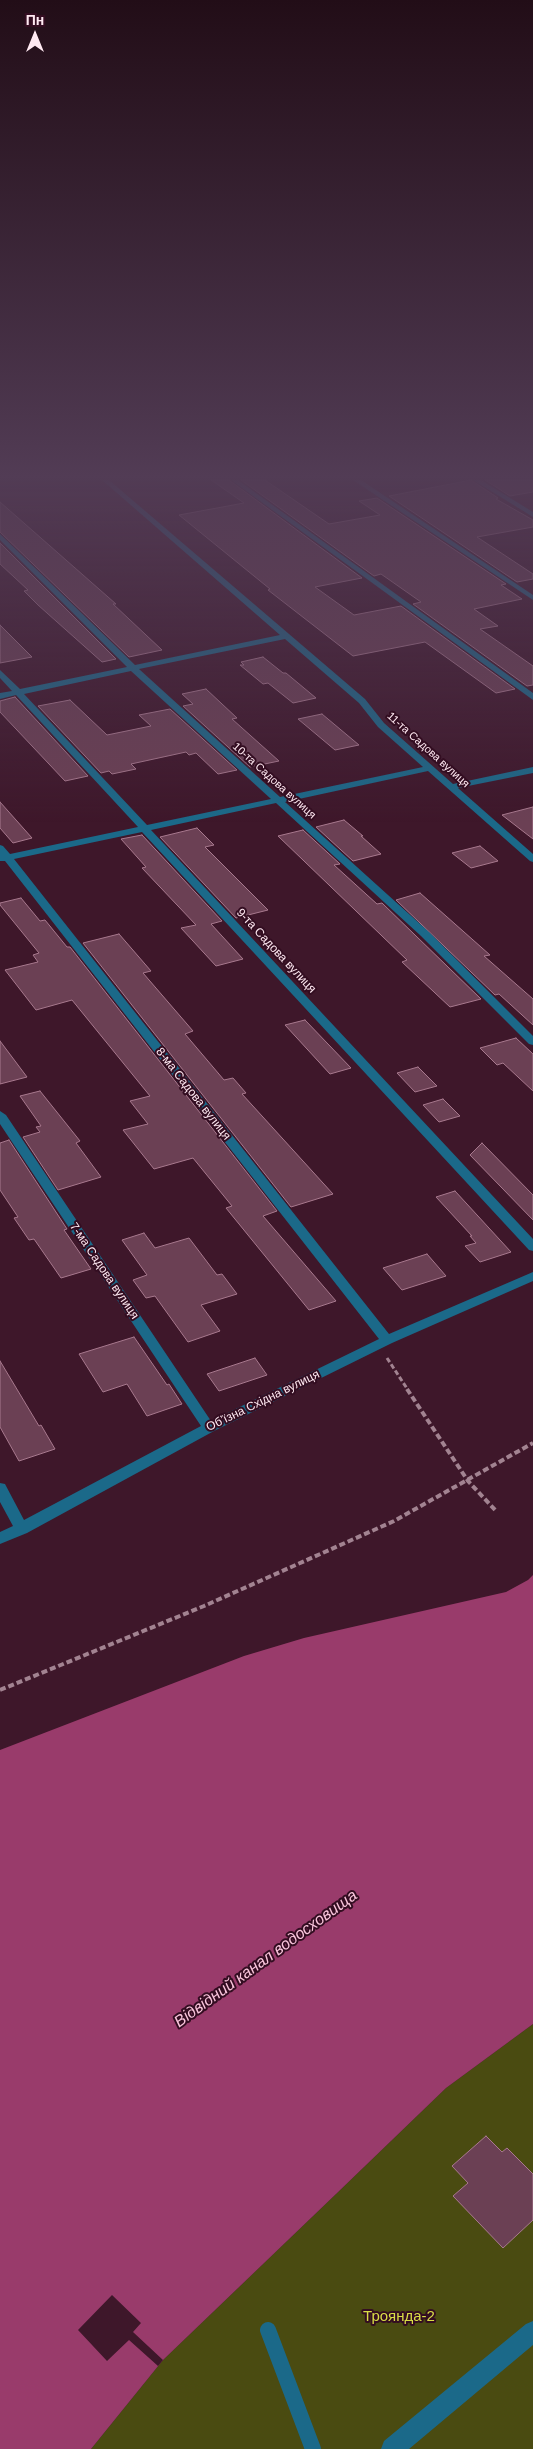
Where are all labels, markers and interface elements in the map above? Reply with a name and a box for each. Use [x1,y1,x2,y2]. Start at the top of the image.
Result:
north arrow [10,10,60,60]
text: Пн [26,12,44,28]
street label: 11-та Садова вулиця [384,709,472,791]
street label: 10-та Садова вулиця [230,740,318,822]
street label: 9-та Садова вулиця [233,906,319,996]
street label: 8-ма Садова вулиця [152,1045,234,1143]
street label: 7-ма Садова вулиця [66,1220,142,1322]
street label: Обʼїзна Східна вулиця [204,1367,322,1435]
water label: Відвідний канал водосховища [171,1886,361,2032]
park label: Троянда-2 [363,2308,435,2326]

